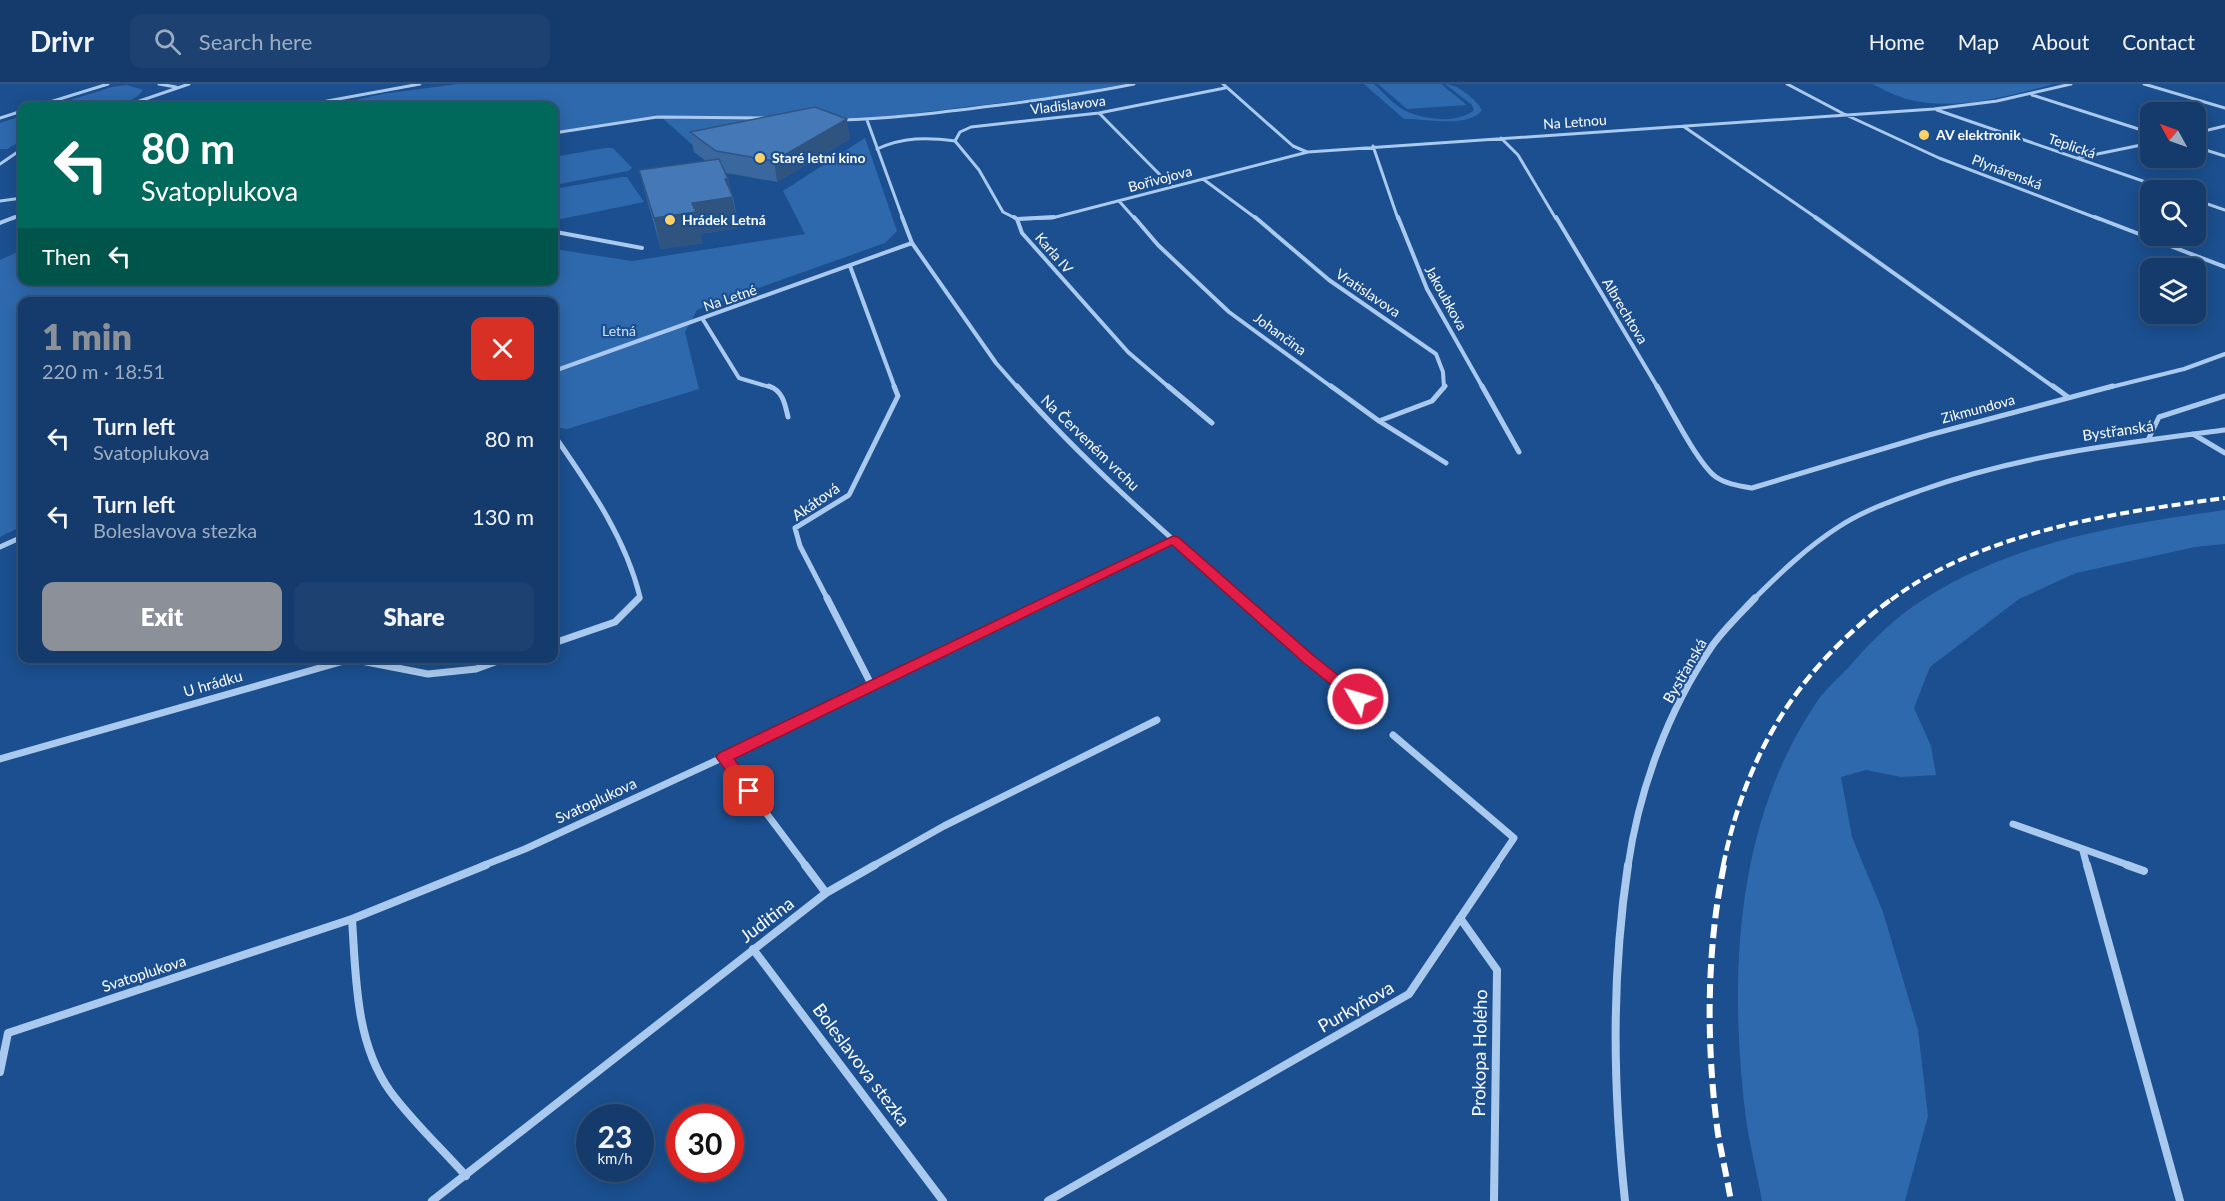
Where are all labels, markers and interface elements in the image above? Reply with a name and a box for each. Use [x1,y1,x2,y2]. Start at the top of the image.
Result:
search box [130,14,550,68]
text: Drivr [30,24,94,58]
icon: search [151,25,184,58]
text: Search here [199,28,312,55]
text: Home [1869,29,1925,54]
text: Map [1958,29,1999,54]
text: About [2032,29,2089,54]
text: Contact [2122,29,2195,54]
street label: Vladislavova [1029,91,1107,118]
north arrow [2140,102,2206,168]
map controls [2140,102,2206,324]
street label: Na Letnou [1543,111,1607,132]
text: 80 m [141,123,235,173]
icon: left [42,126,120,204]
place label: AV elektronik [1935,126,2021,143]
marker: AV elektronik [1917,128,1931,142]
street label: Teplická [2046,129,2098,162]
place label: Staré letní kino [772,149,866,166]
street label: Plynárenská [1970,150,2045,193]
marker: Staré letní kino [753,151,767,165]
street label: Bořivojova [1126,162,1194,195]
text: Svatoplukova [141,174,298,207]
button: search [2140,180,2206,246]
place label: Hrádek Letná [682,211,766,228]
marker: Hrádek Letná [663,213,677,227]
street label: Karla IV [1032,229,1077,277]
icon: left [103,240,136,273]
text: Then [42,243,91,270]
button: layers [2140,258,2206,324]
street label: Jakoubkova [1422,262,1471,333]
street label: Vratislavova [1333,265,1404,320]
street label: Albrechtova [1599,275,1652,347]
street label: Na Letné [701,280,759,315]
street label: Johančina [1251,309,1310,358]
text: 1 min [42,314,132,358]
button: close [471,317,534,380]
park label: Letná [602,322,636,339]
text: 220 m · 18:51 [42,359,165,383]
street label: Na Červeném vrchu [1038,391,1144,494]
street label: Zikmundova [1939,391,2017,427]
text: Turn left [93,413,175,440]
street label: Bystřanská [2081,416,2155,444]
icon: left [42,422,75,455]
text: 80 m [485,425,534,452]
text: Svatoplukova [93,440,210,464]
street label: Akátová [788,478,843,524]
text: Turn left [93,491,175,518]
icon: left [42,500,75,533]
text: 130 m [472,503,534,530]
text: Boleslavova stezka [93,518,257,542]
button: Exit [42,582,282,651]
button: Share [294,582,534,651]
street label: Bystřanská [1658,635,1710,706]
street label: U hrádku [181,666,244,700]
position arrow [1326,667,1390,731]
pin [723,765,774,816]
street label: Svatoplukova [552,773,639,827]
icon: arrive [732,774,765,807]
street label: Juditina [735,892,798,947]
street label: Svatoplukova [99,951,188,995]
street label: Purkyňova [1314,976,1397,1037]
street label: Prokopa Holého [1467,989,1491,1117]
street label: Boleslavova stezka [809,999,915,1130]
speed limit sign: 30 [666,1104,744,1182]
text: 23 [598,1118,632,1154]
text: km/h [597,1149,633,1167]

